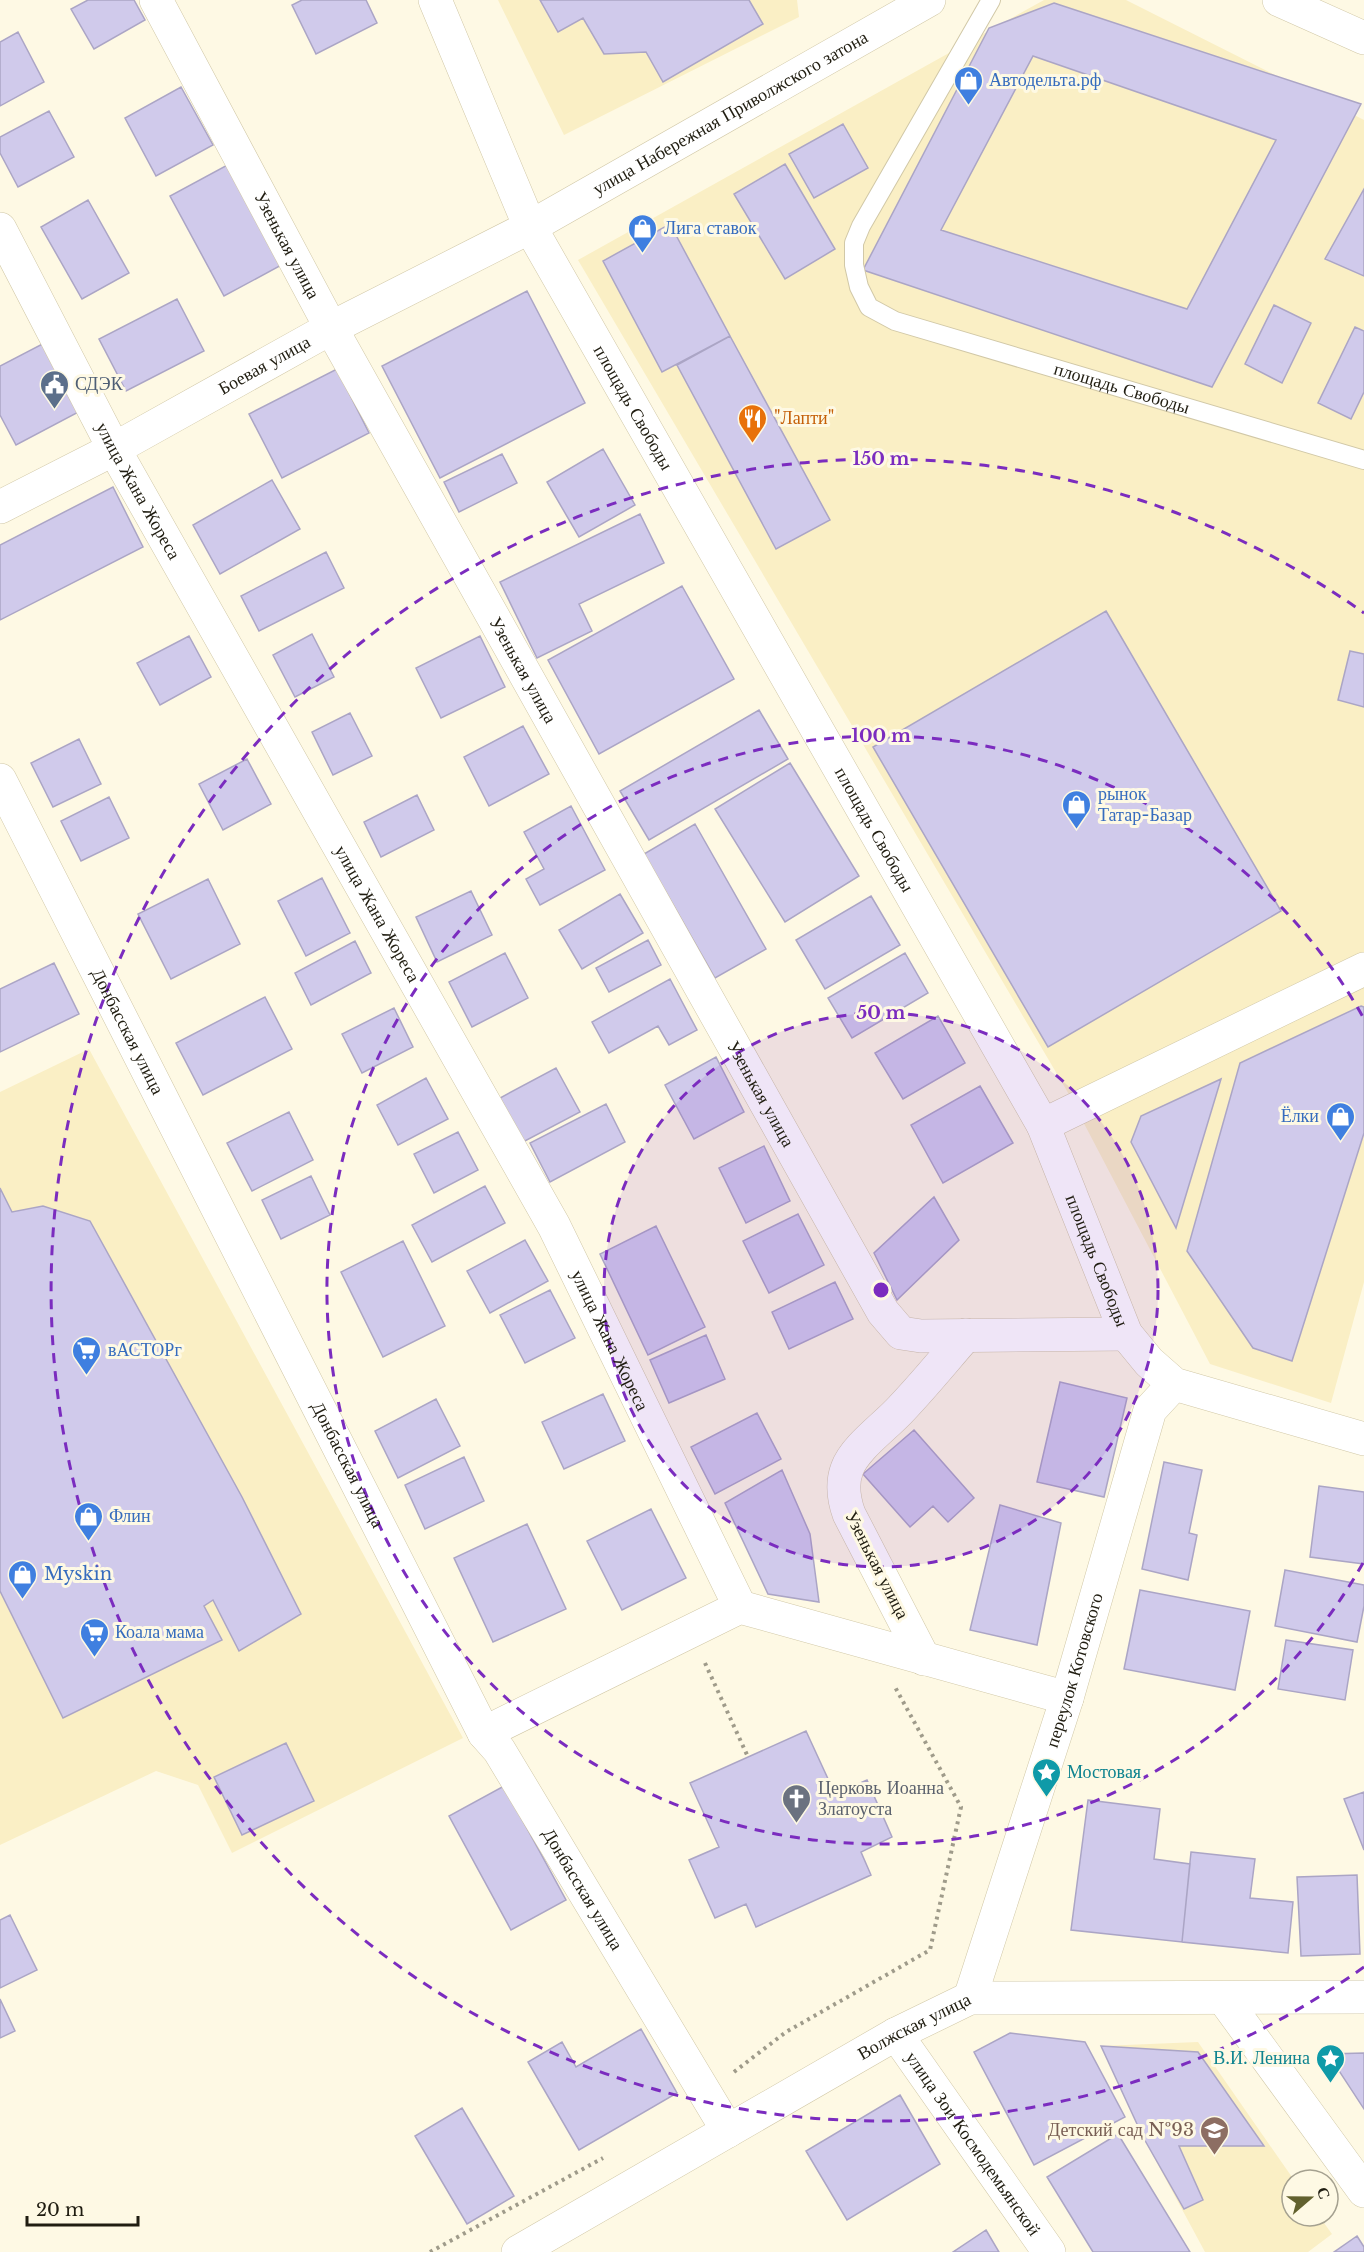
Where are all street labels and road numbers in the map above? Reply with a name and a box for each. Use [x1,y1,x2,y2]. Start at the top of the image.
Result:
street label: улица Набережная Приволжского затона [589,26,872,200]
street label: Узенькая улица [249,188,324,303]
street label: Боевая улица [215,331,314,400]
street label: площадь Свободы [589,341,678,474]
street label: площадь Свободы [1051,358,1192,419]
street label: улица Жана Жореса [91,418,185,563]
street label: Узенькая улица [484,613,562,727]
street label: площадь Свободы [830,763,919,896]
street label: улица Жана Жореса [330,841,425,986]
street label: Донбасская улица [87,965,169,1098]
street label: Узенькая улица [722,1037,799,1151]
street label: площадь Свободы [1061,1191,1133,1330]
street label: улица Жана Жореса [566,1266,654,1414]
street label: Донбасская улица [307,1398,389,1531]
street label: Узенькая улица [840,1507,914,1623]
street label: переулок Котовского [1041,1590,1108,1750]
street label: Донбасская улица [538,1824,628,1954]
street label: Волжская улица [854,1988,974,2065]
street label: улица Зои Космодемьянской [901,2047,1045,2240]

